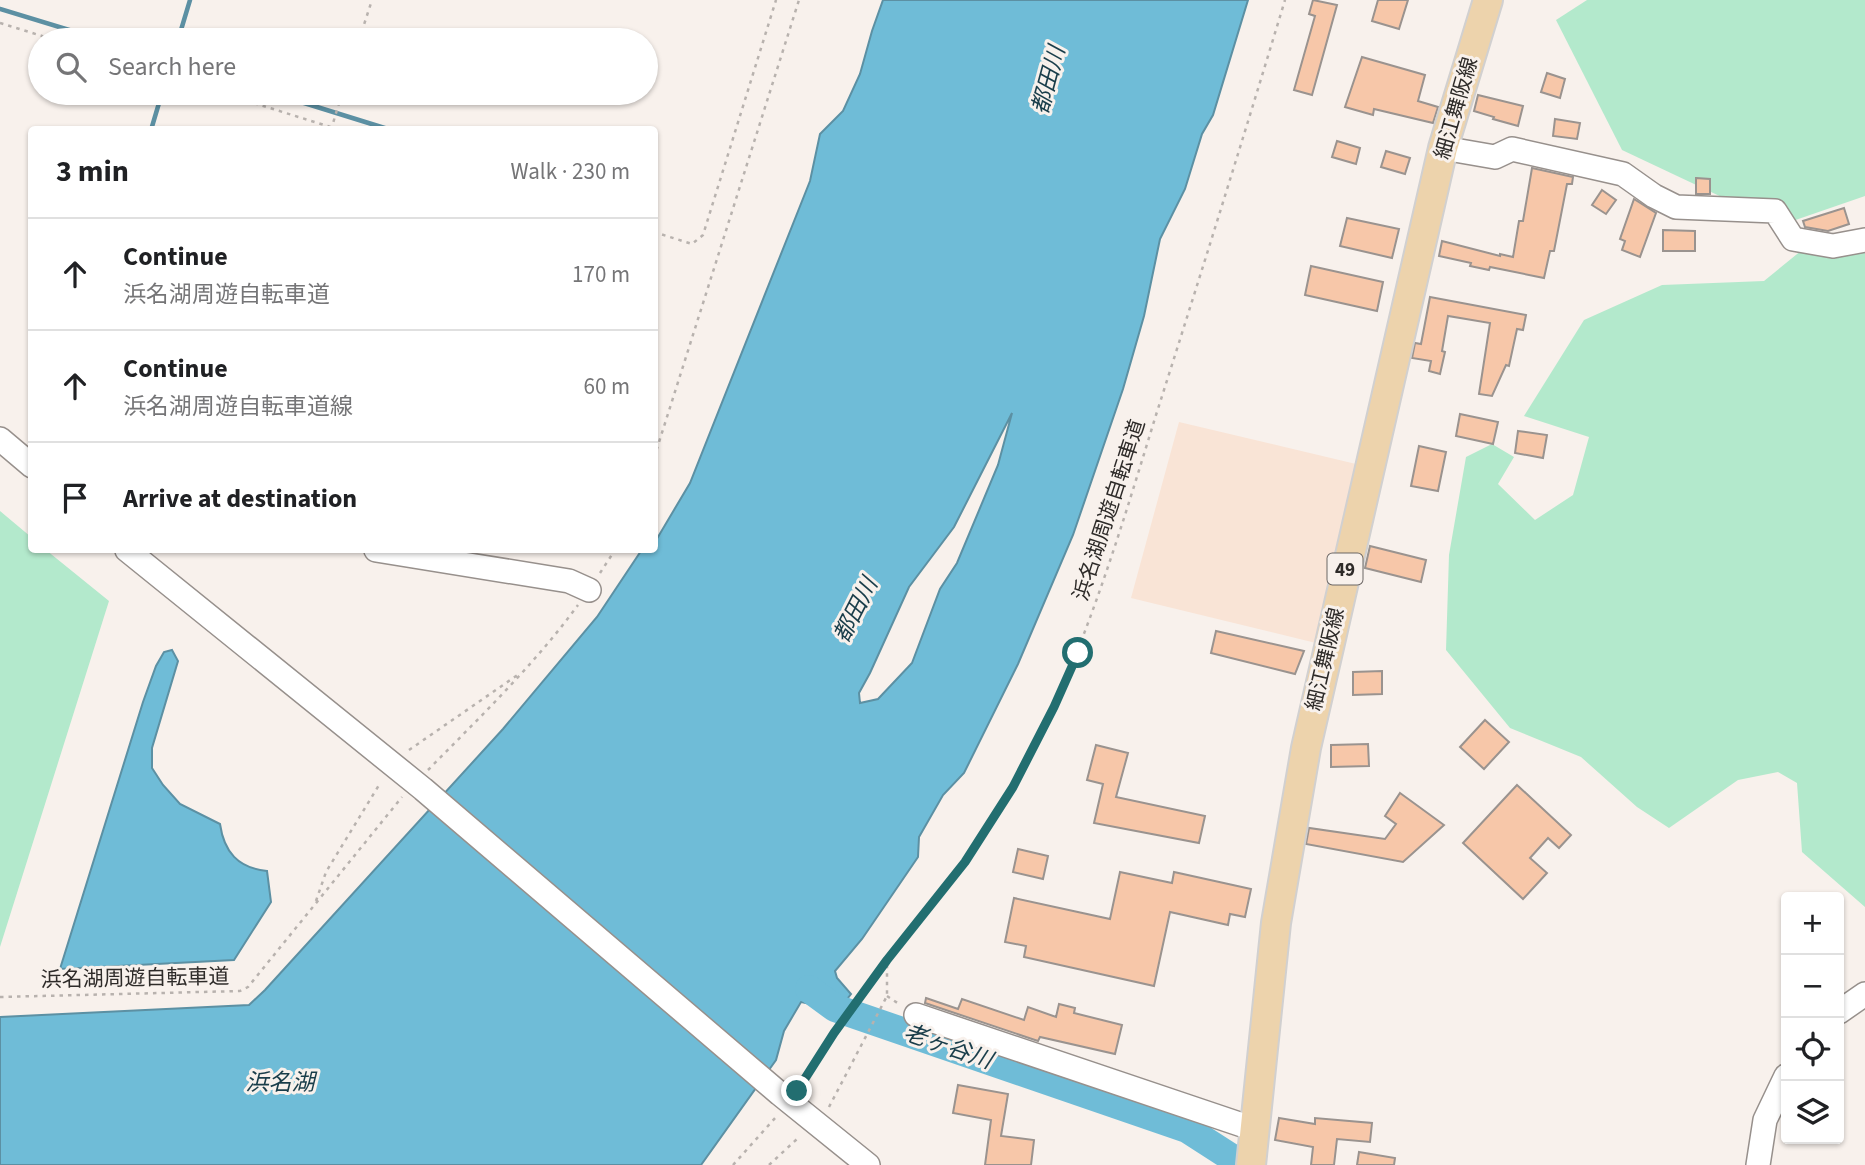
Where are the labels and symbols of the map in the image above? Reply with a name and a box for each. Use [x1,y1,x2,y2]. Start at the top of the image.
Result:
water label: 都田川 [1024,40,1074,118]
street label: 細江舞阪線 [1427,53,1485,163]
street label: 浜名湖周遊自転車道 [1066,415,1152,605]
road number: 49 [1328,554,1362,584]
water label: 都田川 [825,569,887,648]
street label: 細江舞阪線 [1299,604,1351,714]
route start [1062,637,1093,668]
street label: 浜名湖周遊自転車道 [40,961,230,995]
water label: 老ヶ谷川 [899,1016,1000,1078]
water label: 浜名湖 [246,1066,318,1099]
route end [781,1075,812,1106]

